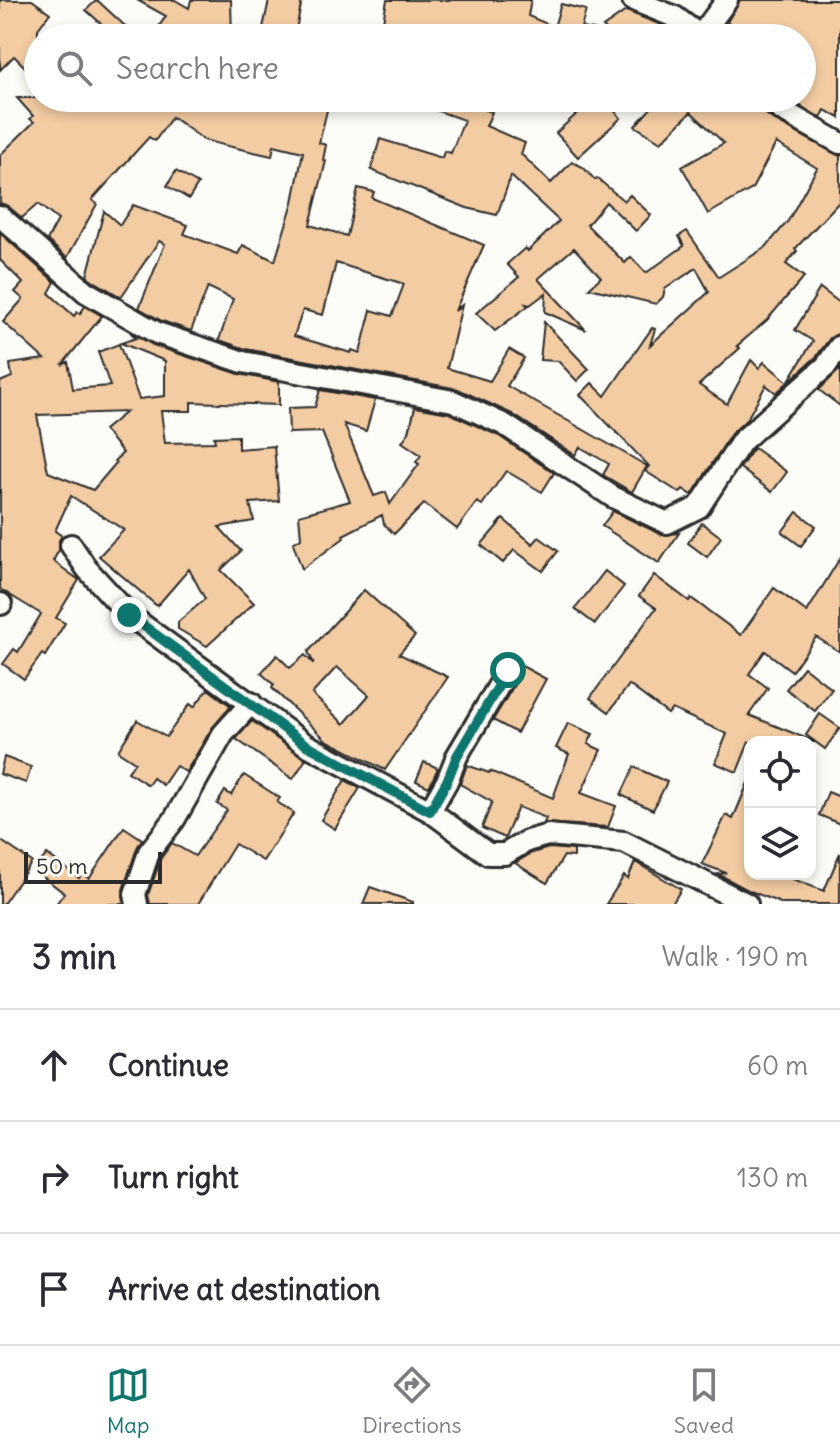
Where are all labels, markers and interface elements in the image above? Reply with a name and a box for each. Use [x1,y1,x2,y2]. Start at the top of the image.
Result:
search box [24,24,816,112]
icon: search [52,46,96,90]
text: Search here [116,49,279,87]
route end [111,597,147,633]
route start [490,652,526,688]
map controls [744,736,816,880]
button: locate [744,736,816,808]
button: layers [744,808,816,880]
scale bar [24,848,162,884]
text: 50 m [36,852,88,880]
text: 3 min [32,935,117,978]
text: Walk · 190 m [662,940,808,973]
icon: ahead [32,1043,76,1087]
text: Continue [108,1046,229,1084]
text: 60 m [747,1049,808,1082]
icon: right [32,1155,76,1199]
text: Turn right [108,1158,239,1196]
text: 130 m [737,1161,808,1194]
icon: arrive [32,1267,76,1311]
text: Arrive at destination [108,1270,380,1308]
tab: Map [106,1363,150,1439]
tab: Directions [362,1363,462,1439]
tab: Saved [674,1363,734,1439]

